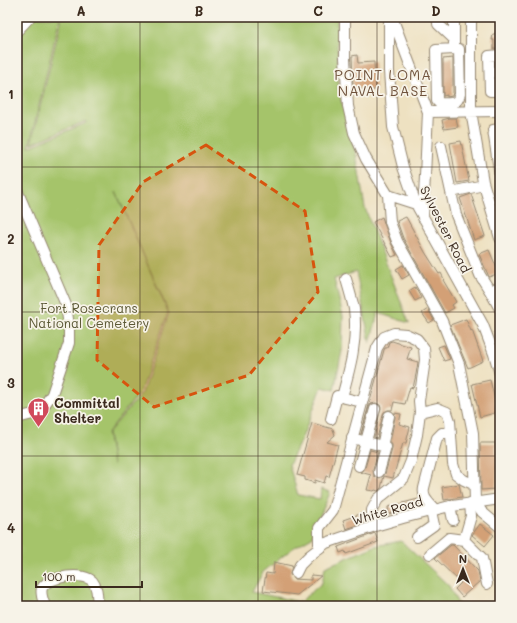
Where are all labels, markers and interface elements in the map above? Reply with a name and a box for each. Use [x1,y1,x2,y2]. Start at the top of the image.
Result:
text: A [76,2,86,19]
text: B [195,2,204,19]
text: C [313,2,323,19]
text: D [431,2,441,19]
district label: POINT LOMA NAVAL BASE [334,65,432,100]
text: 1 [8,85,14,102]
street label: Sylvester Road [417,183,475,275]
text: 2 [7,230,15,247]
park label: Fort Rosecrans National Cemetery [29,299,150,331]
text: 3 [7,374,15,391]
place label: Committal Shelter [54,394,120,426]
building icon: Committal Shelter [25,396,51,429]
street label: White Road [350,492,424,528]
text: 4 [7,519,15,536]
north arrow [443,549,483,589]
text: N [459,551,467,566]
scale bar [36,563,142,589]
text: 100 m [42,568,76,584]

